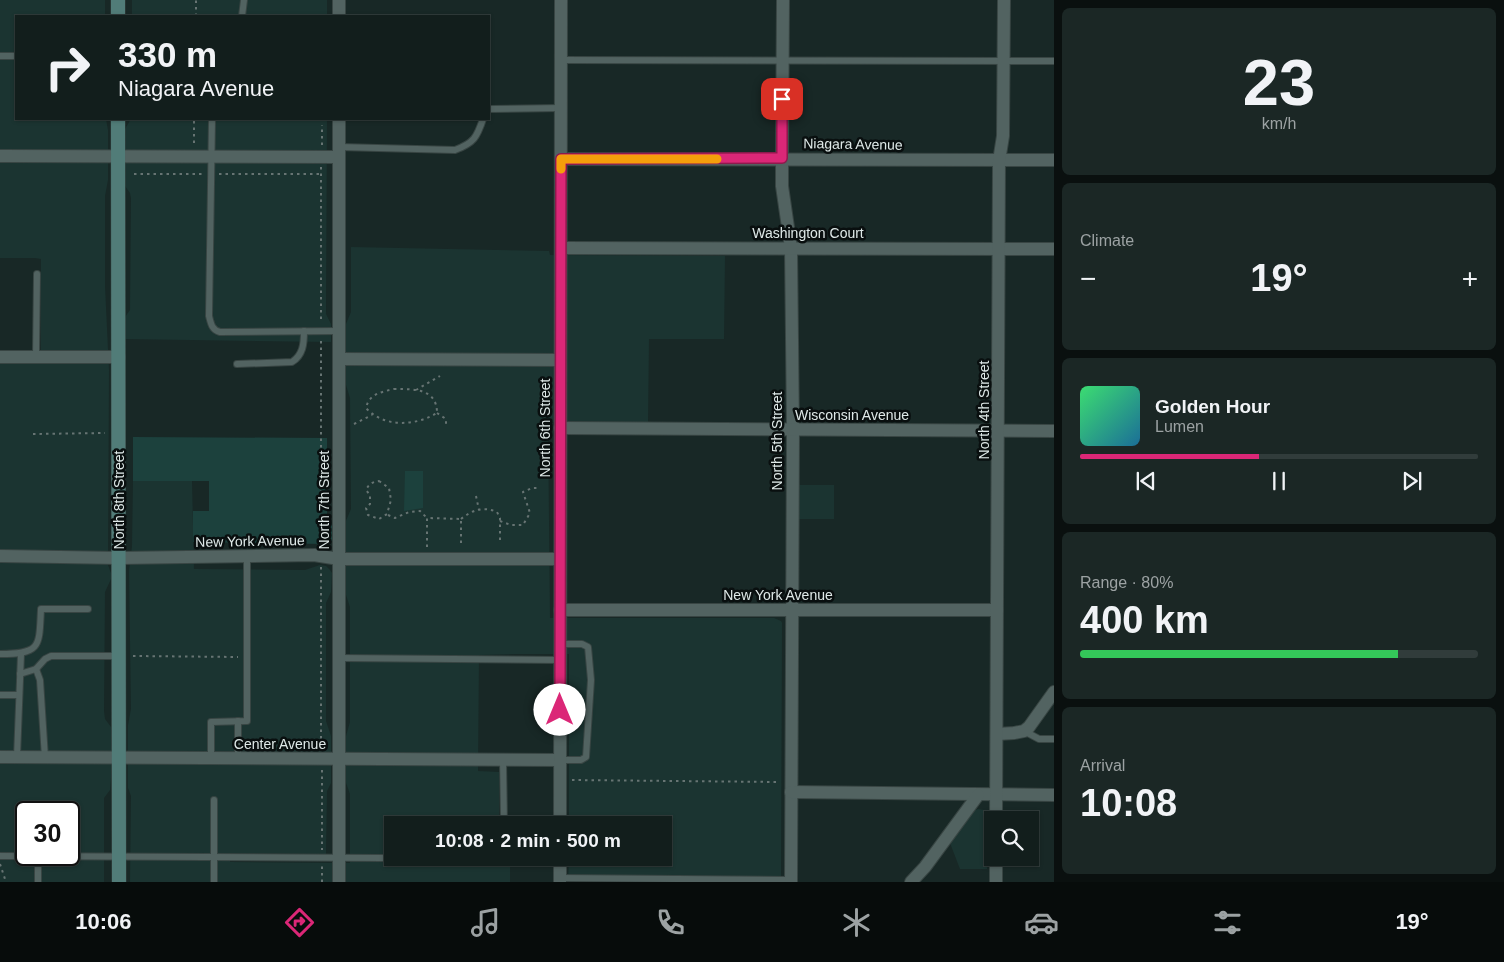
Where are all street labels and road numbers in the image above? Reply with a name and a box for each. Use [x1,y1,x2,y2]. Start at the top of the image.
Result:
street label: Niagara Avenue [803,135,903,153]
street label: Washington Court [752,225,864,241]
street label: North 4th Street [976,360,992,459]
street label: North 6th Street [537,378,553,477]
street label: North 5th Street [769,391,785,490]
street label: Wisconsin Avenue [795,407,909,423]
street label: North 8th Street [111,450,127,549]
street label: North 7th Street [316,450,332,549]
street label: New York Avenue [195,532,305,550]
street label: New York Avenue [723,587,833,603]
street label: Center Avenue [234,736,326,752]

